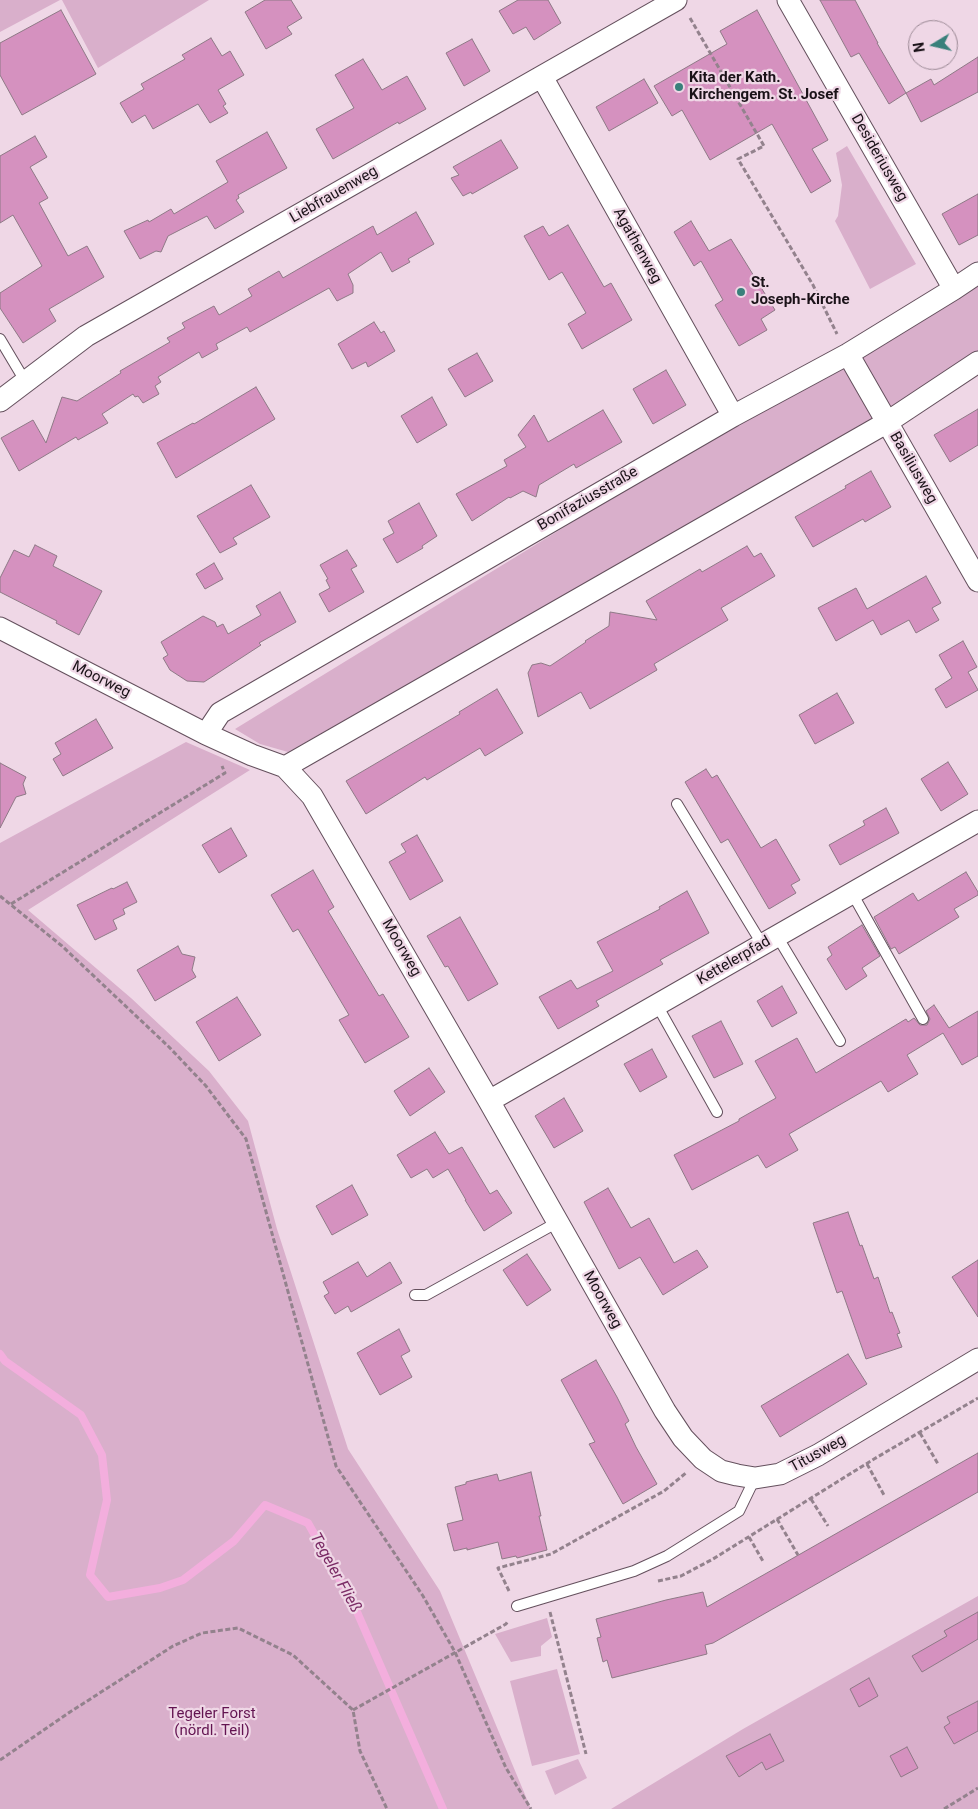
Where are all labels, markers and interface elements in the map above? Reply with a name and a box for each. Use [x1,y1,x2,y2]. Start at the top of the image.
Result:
north arrow [908,20,958,70]
text: N [910,41,928,53]
place label: Kita der Kath. Kirchengem. St. Josef [689,69,839,104]
marker: Kita der Kath. Kirchengem. St. Josef [673,81,685,93]
street label: Desideriusweg [847,111,911,205]
street label: Liebfrauenweg [287,163,381,227]
street label: Agathenweg [609,205,665,287]
place label: St. Joseph-Kirche [751,274,850,309]
marker: St. Joseph-Kirche [735,286,747,298]
street label: Basiliusweg [885,429,941,507]
street label: Bonifaziusstraße [535,463,641,535]
street label: Moorweg [69,658,133,702]
street label: Moorweg [377,916,425,980]
street label: Kettelerpfad [694,933,774,989]
street label: Moorweg [579,1268,625,1332]
street label: Titusweg [787,1431,849,1477]
water label: Tegeler Fließ [305,1530,365,1616]
park label: Tegeler Forst (nördl. Teil) [168,1705,256,1740]

